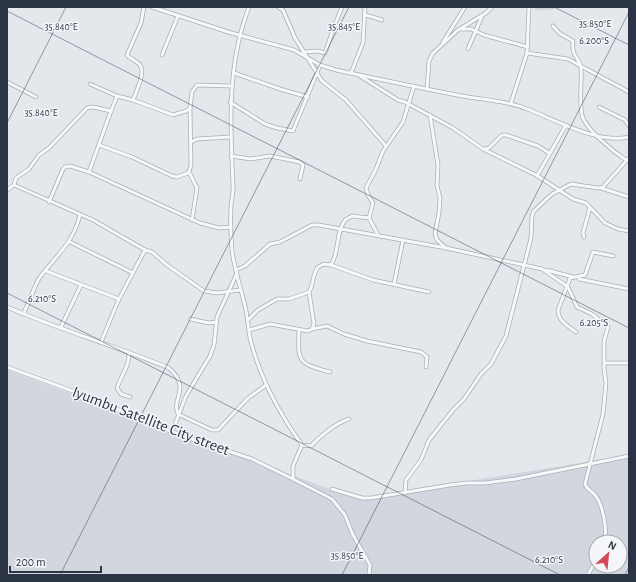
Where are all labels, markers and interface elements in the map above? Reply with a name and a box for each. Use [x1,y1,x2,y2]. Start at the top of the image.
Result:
text: 35.850°E [579,19,611,29]
text: 35.840°E [44,22,78,32]
text: 35.845°E [328,22,360,32]
text: 6.200°S [579,36,609,46]
text: 35.840°E [24,108,58,118]
text: 6.210°S [28,294,56,304]
text: 6.205°S [580,318,609,328]
street label: Iyumbu Satellite City street [70,384,232,459]
north arrow [588,534,628,574]
text: N [606,539,618,552]
scale bar [10,548,101,574]
text: 35.850°E [331,551,363,561]
text: 6.210°S [535,555,563,565]
text: 200 m [16,556,46,568]

